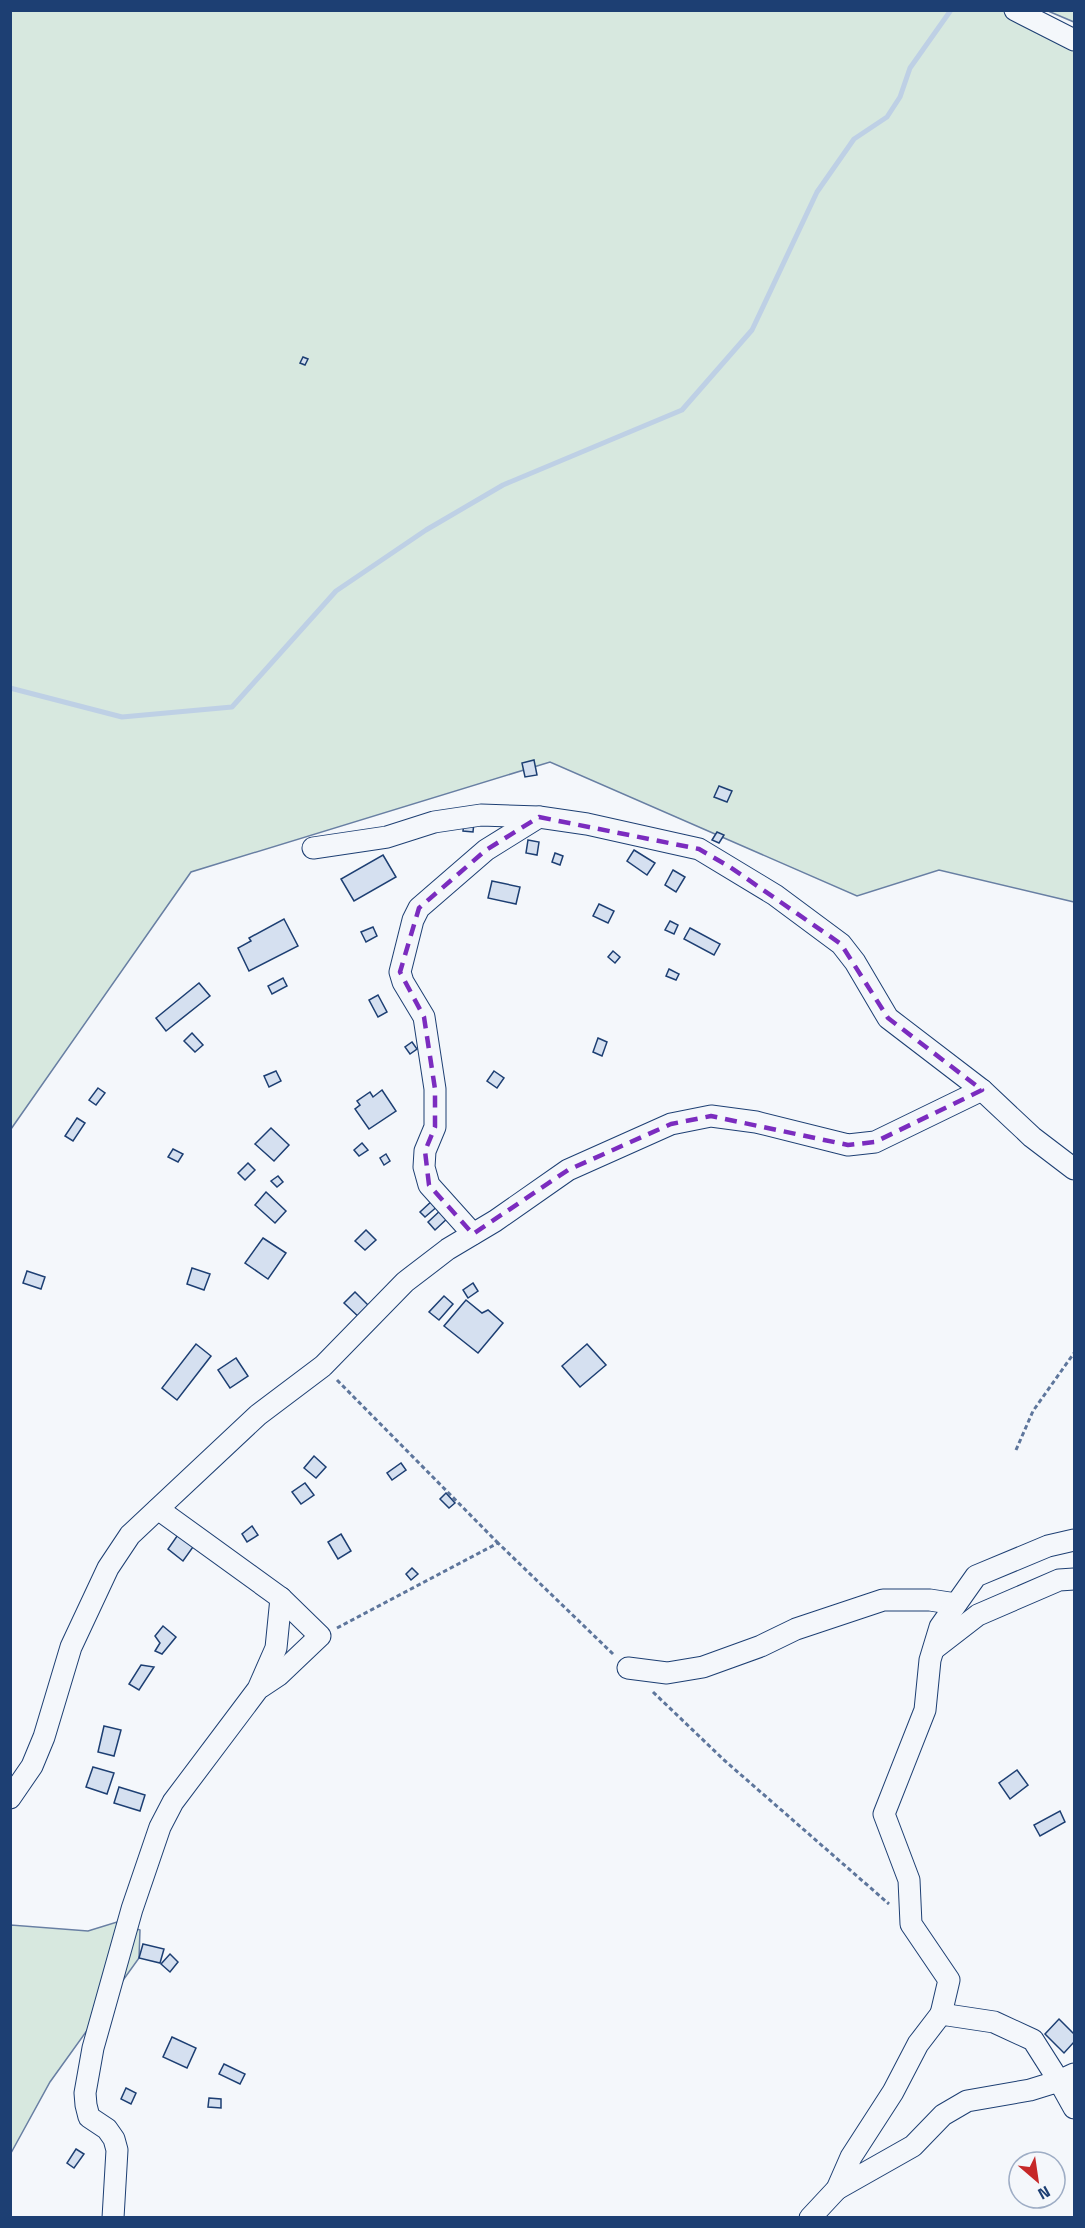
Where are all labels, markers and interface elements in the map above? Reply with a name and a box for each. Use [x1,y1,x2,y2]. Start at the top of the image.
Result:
north arrow [1007,2150,1067,2210]
text: N [1034,2180,1055,2206]

